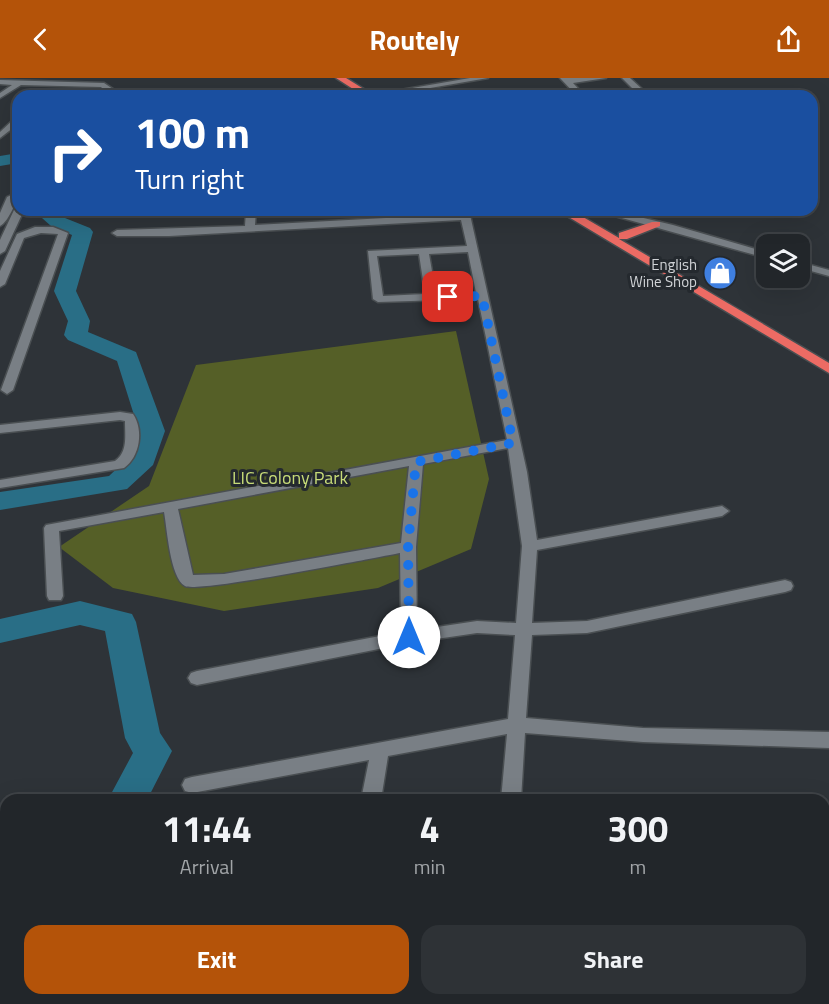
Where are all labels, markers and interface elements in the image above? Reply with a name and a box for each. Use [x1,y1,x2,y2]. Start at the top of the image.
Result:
text: Routely [369,19,460,60]
icon: back [24,23,57,56]
icon: share [772,23,805,56]
text: 100 m [135,100,250,164]
icon: right [36,114,114,192]
text: Turn right [135,158,244,199]
map controls [756,234,810,288]
button: layers [756,234,810,288]
place label: English Wine Shop [629,253,697,293]
shop icon: English Wine Shop [702,255,738,291]
pin [422,271,473,322]
icon: arrive [431,280,464,313]
park label: LIC Colony Park [232,464,348,491]
position arrow [377,605,441,669]
text: 11:44 [162,801,252,856]
text: 4 [420,801,440,856]
text: 300 [608,801,668,856]
text: Arrival [180,851,234,882]
text: min [414,851,446,882]
text: m [629,851,646,882]
button: Exit [24,925,409,994]
button: Share [421,925,806,994]

